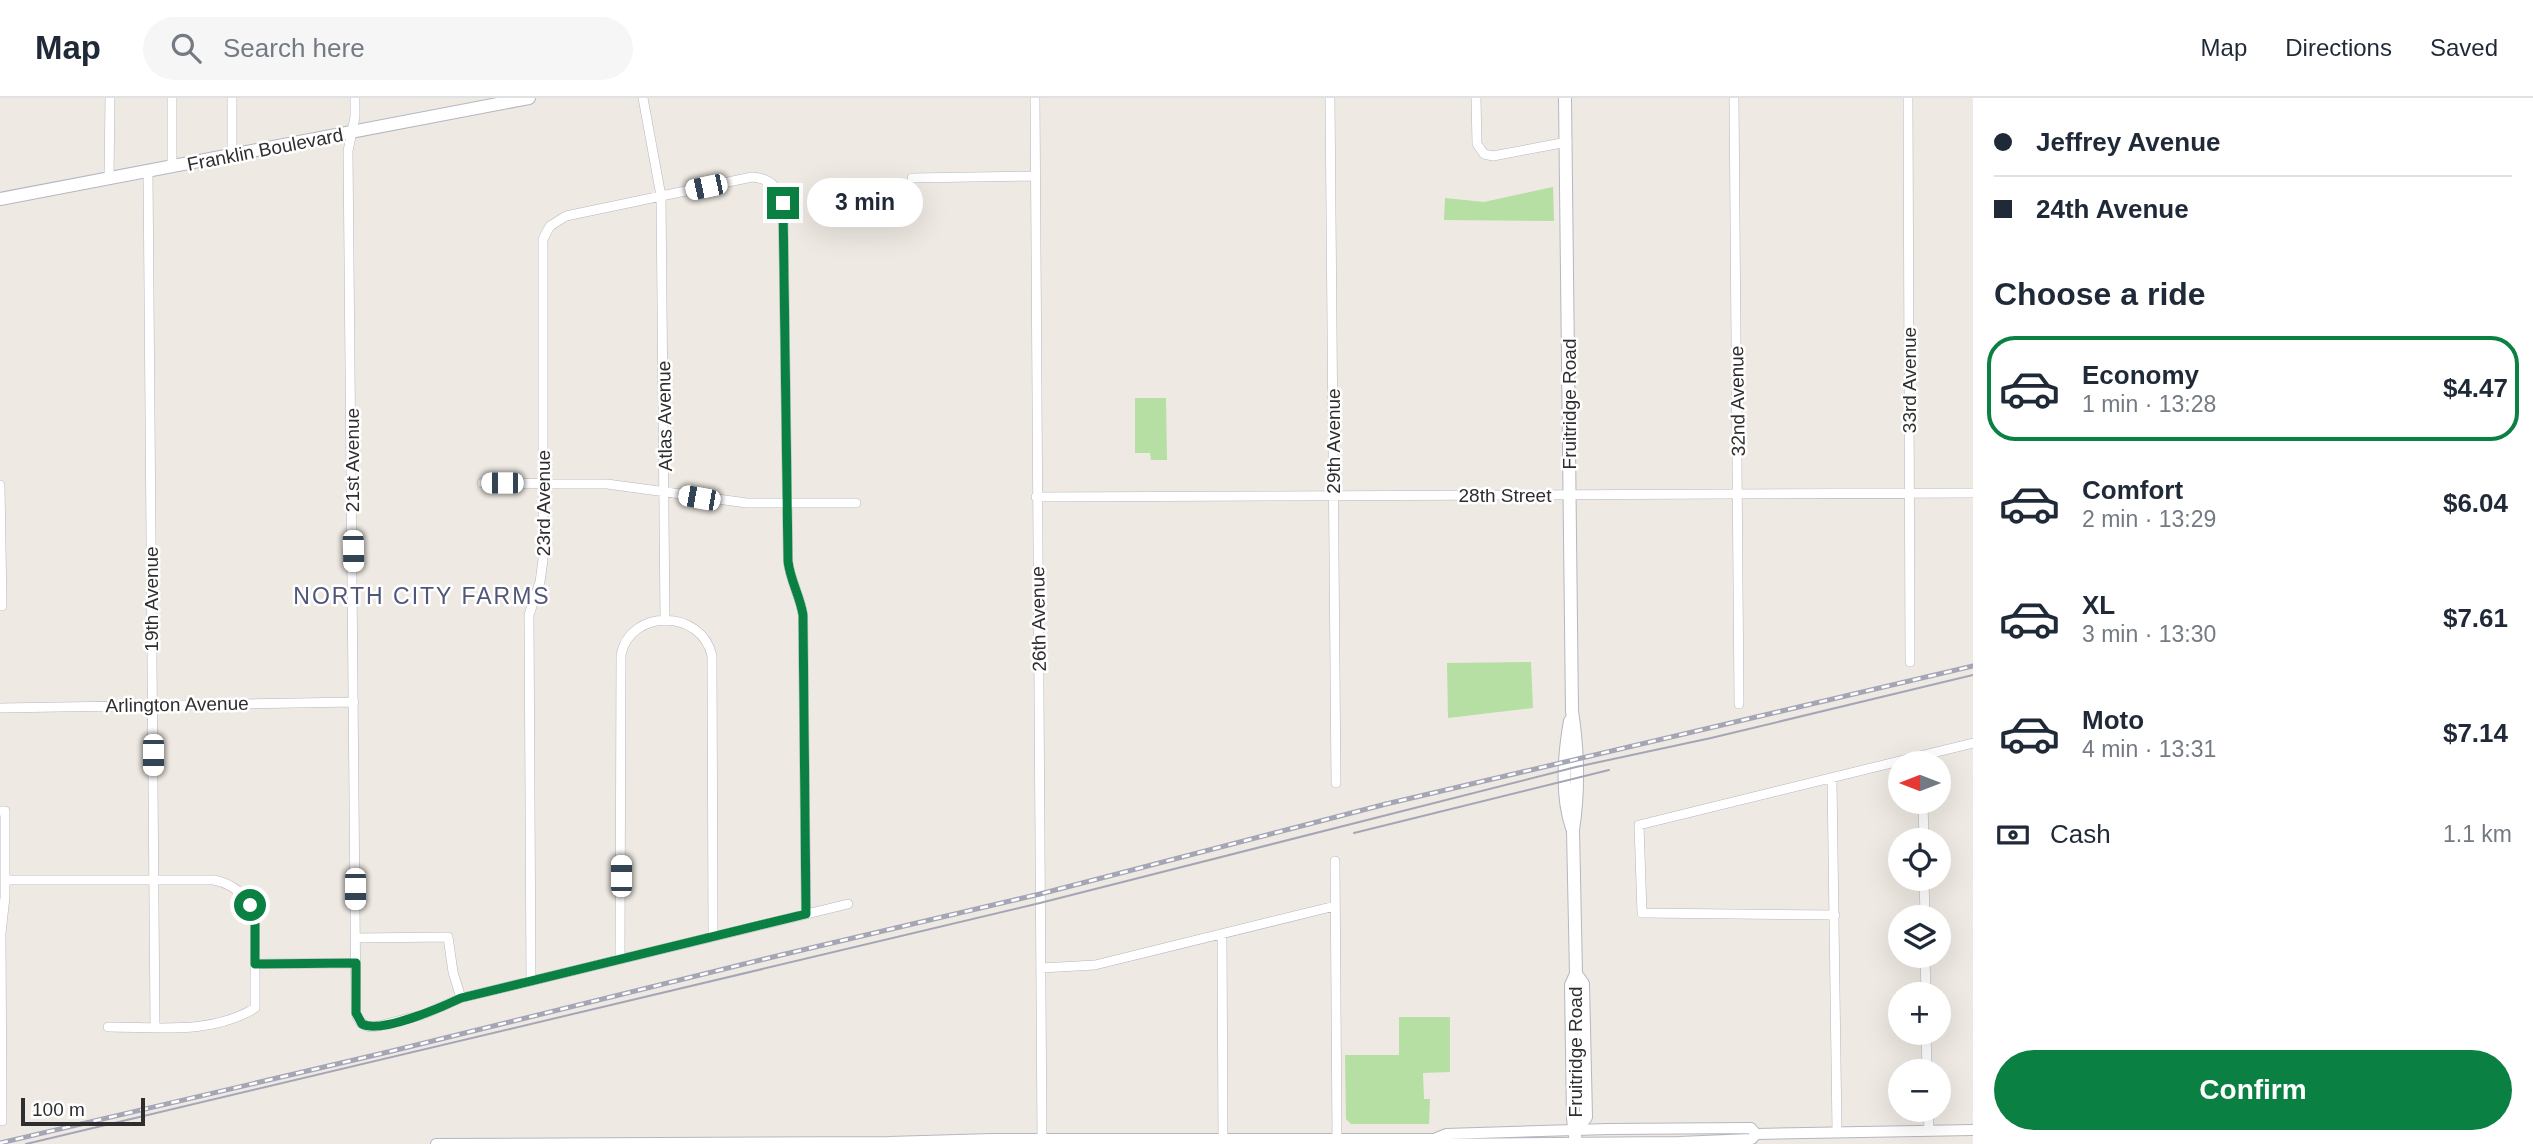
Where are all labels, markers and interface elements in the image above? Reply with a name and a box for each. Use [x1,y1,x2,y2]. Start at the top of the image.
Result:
search box [143,17,633,80]
text: Map [35,29,101,66]
icon: search [167,29,205,67]
text: Search here [223,33,365,63]
text: Map [2201,34,2247,61]
text: Directions [2285,34,2392,61]
text: Saved [2430,34,2498,61]
street label: Franklin Boulevard [185,124,345,175]
text: Jeffrey Avenue [2036,127,2221,157]
car [684,172,729,202]
callout: 3 min [808,178,923,228]
route end [767,187,799,219]
text: 3 min [835,189,895,215]
text: 24th Avenue [2036,194,2189,224]
text: Choose a ride [1994,276,2206,312]
street label: 33rd Avenue [1899,327,1920,433]
street label: Fruitridge Road [1559,339,1580,469]
street label: 32nd Avenue [1726,346,1749,456]
icon: car [1998,357,2061,420]
text: Economy [2082,360,2199,390]
street label: Atlas Avenue [653,361,676,471]
text: $4.47 [2443,373,2508,403]
street label: 29th Avenue [1323,388,1344,494]
text: 1 min · 13:28 [2082,391,2216,417]
street label: 21st Avenue [342,408,363,512]
street label: 23rd Avenue [533,450,554,556]
icon: car [1998,472,2061,535]
car [482,473,524,494]
text: Comfort [2082,475,2183,505]
car [677,484,722,512]
street label: 28th Street [1459,485,1552,506]
text: $6.04 [2443,488,2508,518]
text: 2 min · 13:29 [2082,506,2216,532]
car [343,530,364,572]
street label: 19th Avenue [141,546,162,652]
street label: 26th Avenue [1027,566,1050,672]
district label: NORTH CITY FARMS [293,583,551,609]
icon: car [1998,587,2061,650]
text: XL [2082,590,2115,620]
text: $7.61 [2443,603,2508,633]
text: 3 min · 13:30 [2082,621,2216,647]
street label: Arlington Avenue [105,693,249,716]
icon: car [1998,702,2061,765]
text: Moto [2082,705,2144,735]
text: $7.14 [2443,718,2508,748]
car [143,734,164,776]
text: 4 min · 13:31 [2082,736,2216,762]
north arrow [1888,751,1951,814]
map controls [1888,751,1951,1122]
icon: cash [1994,816,2032,854]
text: Cash [2050,819,2111,849]
text: 1.1 km [2443,821,2512,847]
button: locate [1888,828,1951,891]
car [611,855,632,897]
car [345,868,366,910]
route start [234,889,266,921]
button: layers [1888,905,1951,968]
button: + [1888,982,1951,1045]
street label: Fruitridge Road [1565,987,1586,1117]
button: Confirm [1994,1050,2512,1130]
button: − [1888,1059,1951,1122]
scale bar [21,1095,145,1127]
text: 100 m [32,1099,85,1120]

